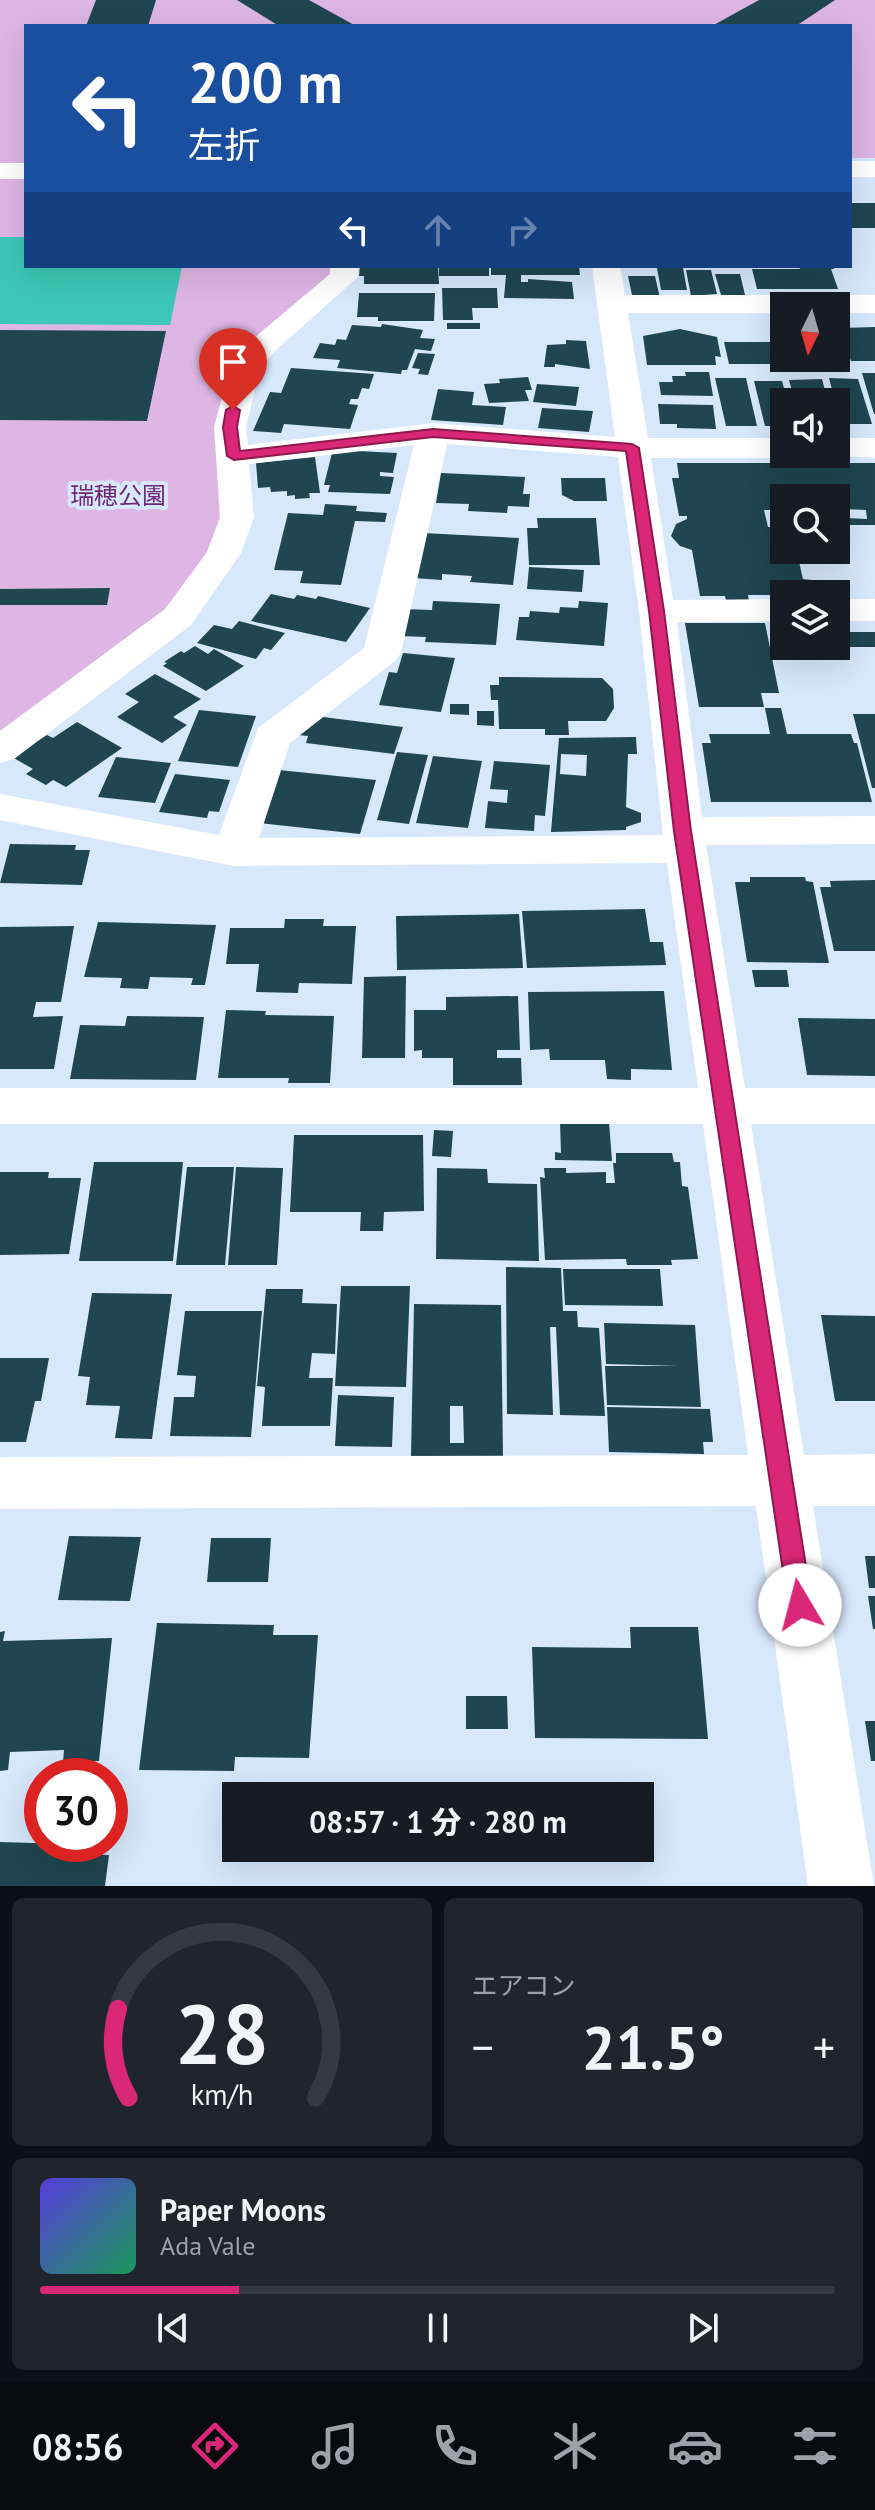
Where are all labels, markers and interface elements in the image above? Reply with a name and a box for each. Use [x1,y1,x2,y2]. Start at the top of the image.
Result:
text: 200 m [188,46,343,118]
icon: left [56,56,160,160]
text: 左折 [188,121,260,168]
icon: left [332,208,376,252]
icon: ahead [416,208,460,252]
icon: right [500,208,544,252]
north arrow [770,292,850,372]
map controls [770,292,850,660]
pin [199,328,267,410]
icon: arrive [211,340,255,384]
button: sound [770,388,850,468]
park label: 瑞穂公園 [70,480,166,511]
button: search [770,484,850,564]
button: layers [770,580,850,660]
position arrow [758,1563,842,1647]
speed limit sign: 30 [24,1758,128,1862]
text: 08:57 · 1 分 · 280 m [309,1802,567,1841]
text: エアコン [472,1969,576,2002]
text: 28 [175,1979,269,2087]
text: 21.5° [582,2008,725,2086]
text: − [472,2018,494,2075]
text: + [813,2018,835,2075]
text: km/h [190,2076,253,2113]
text: Paper Moons [160,2190,326,2229]
text: Ada Vale [160,2229,255,2262]
icon: previous [151,2306,195,2350]
icon: pause [416,2306,460,2350]
icon: next [681,2306,725,2350]
icon: directions [187,2418,243,2474]
icon: music [307,2418,363,2474]
icon: phone [427,2418,483,2474]
icon: climate [547,2418,603,2474]
icon: car [667,2418,723,2474]
icon: filters [787,2418,843,2474]
text: 08:56 [32,2423,123,2470]

